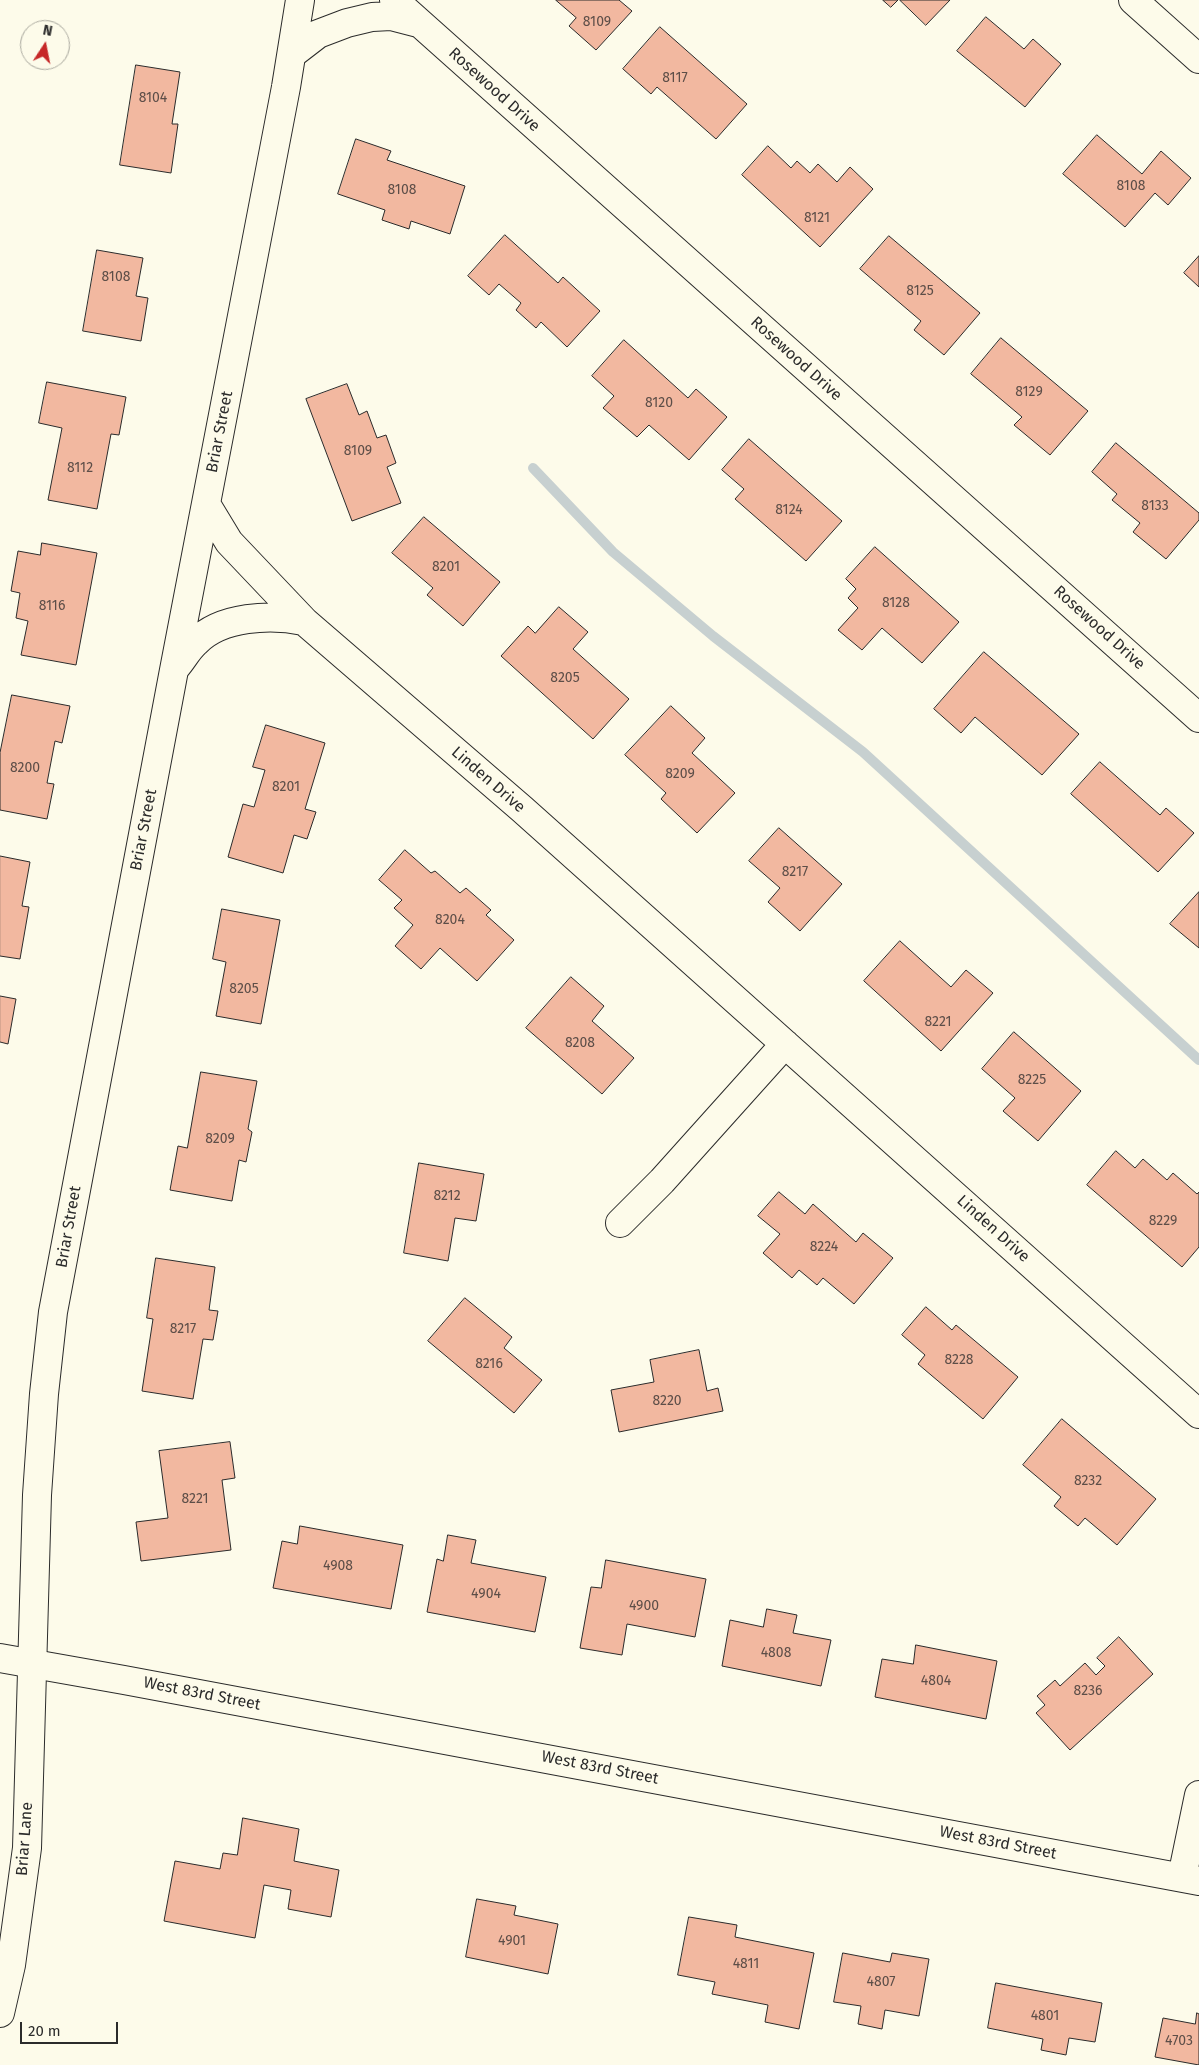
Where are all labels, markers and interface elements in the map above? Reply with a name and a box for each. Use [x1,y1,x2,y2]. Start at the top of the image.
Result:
house number: 8109 [583,14,611,30]
north arrow [20,20,70,70]
text: N [42,22,54,40]
street label: Rosewood Drive [444,44,544,136]
house number: 8117 [662,70,688,86]
house number: 8104 [139,90,167,106]
house number: 8108 [1117,178,1145,194]
house number: 8108 [388,182,416,198]
house number: 8121 [804,210,830,226]
house number: 8108 [102,269,130,285]
house number: 8125 [906,283,934,299]
street label: Rosewood Drive [746,313,846,405]
house number: 8129 [1015,384,1043,400]
street label: Briar Street [203,389,237,475]
house number: 8120 [645,395,673,411]
house number: 8109 [344,443,372,459]
house number: 8112 [67,460,93,476]
house number: 8133 [1141,498,1169,514]
house number: 8124 [775,502,803,518]
house number: 8201 [432,559,460,575]
street label: Rosewood Drive [1049,582,1149,674]
house number: 8128 [882,595,910,611]
house number: 8116 [39,598,65,614]
house number: 8205 [550,670,580,686]
street label: Linden Drive [447,743,529,817]
house number: 8200 [10,760,40,776]
house number: 8209 [665,766,695,782]
house number: 8201 [272,779,300,795]
street label: Briar Street [127,787,161,873]
house number: 8217 [782,864,808,880]
house number: 8204 [435,912,465,928]
house number: 8205 [229,981,259,997]
house number: 8221 [924,1014,952,1030]
house number: 8208 [565,1035,595,1051]
house number: 8225 [1018,1072,1046,1088]
house number: 8209 [205,1131,235,1147]
street label: Briar Street [52,1184,86,1270]
house number: 8212 [433,1188,461,1204]
street label: Linden Drive [953,1191,1033,1267]
house number: 8229 [1149,1213,1177,1229]
house number: 8224 [810,1239,838,1255]
house number: 8217 [170,1321,196,1337]
house number: 8228 [944,1352,974,1368]
house number: 8216 [475,1356,503,1372]
house number: 8220 [652,1393,682,1409]
house number: 8232 [1074,1473,1102,1489]
house number: 8221 [181,1491,209,1507]
house number: 4908 [323,1558,353,1574]
house number: 4904 [471,1586,501,1602]
house number: 4900 [629,1598,659,1614]
house number: 4808 [761,1645,791,1661]
street label: West 83rd Street [142,1673,262,1715]
house number: 4804 [921,1673,951,1689]
house number: 8236 [1074,1683,1102,1699]
street label: West 83rd Street [540,1747,660,1789]
street label: Briar Lane [13,1801,37,1877]
street label: West 83rd Street [938,1822,1058,1864]
house number: 4901 [498,1933,526,1949]
house number: 4811 [733,1956,759,1972]
house number: 4807 [867,1974,895,1990]
house number: 4801 [1031,2008,1059,2024]
scale bar [22,2012,120,2044]
text: 20 m [28,2022,61,2040]
house number: 4703 [1165,2033,1193,2049]

